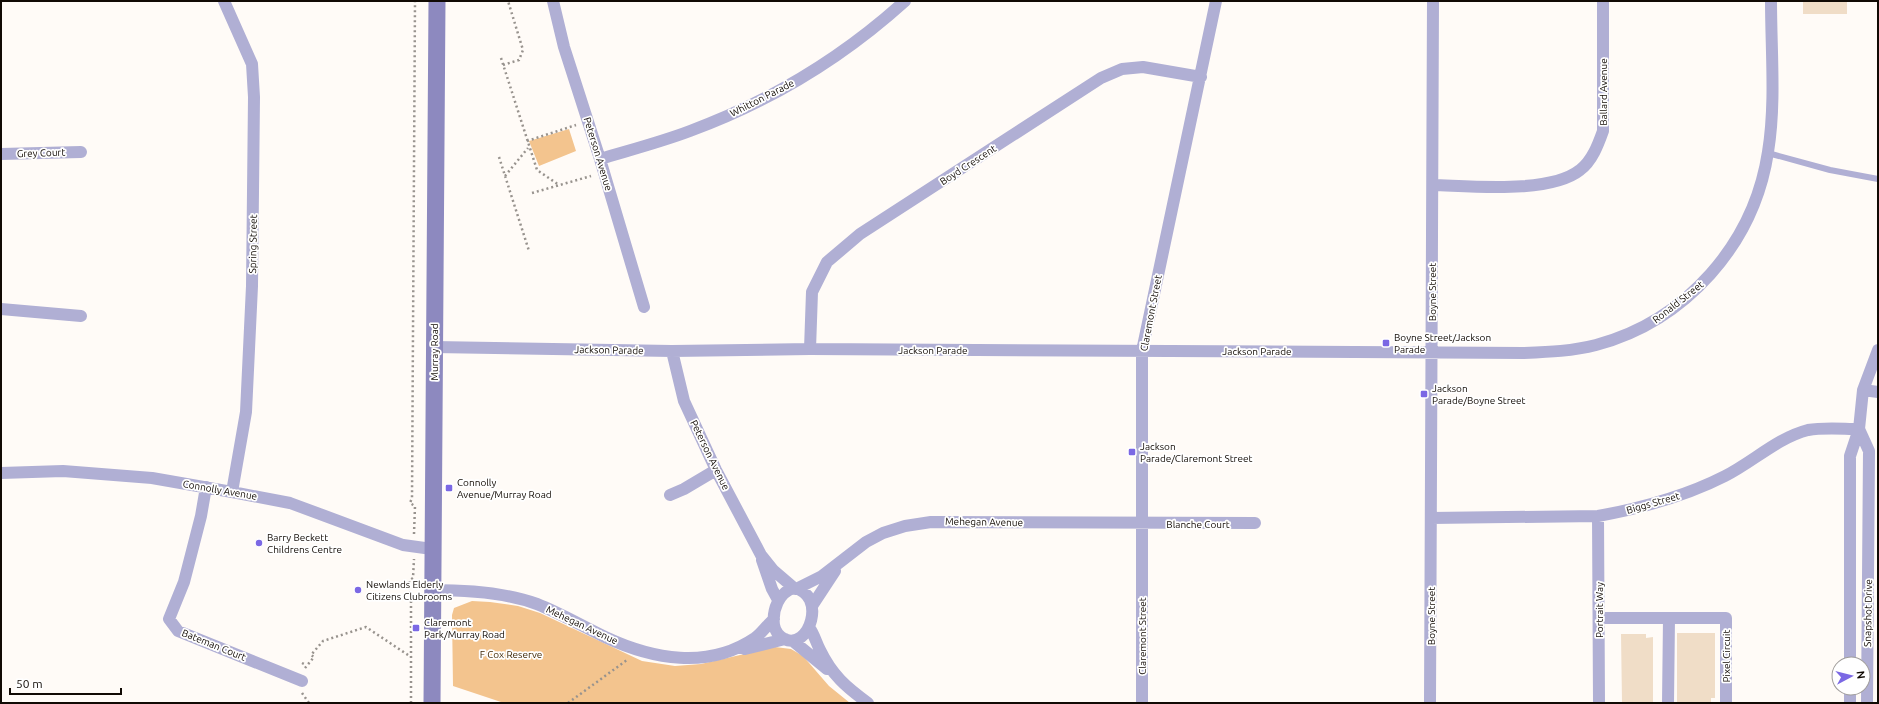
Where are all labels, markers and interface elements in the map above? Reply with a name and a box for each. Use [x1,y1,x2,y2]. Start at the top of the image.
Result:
street label: Ballard Avenue [1598,58,1609,126]
street label: Whitton Parade [728,77,796,119]
street label: Peterson Avenue [582,116,614,192]
street label: Boyd Crescent [938,143,998,187]
street label: Grey Court [17,147,65,159]
street label: Spring Street [247,214,259,274]
street label: Boyne Street [1427,263,1438,321]
street label: Claremont Street [1138,274,1164,352]
street label: Ronald Street [1650,279,1706,325]
street label: Murray Road [429,323,440,381]
place label: Boyne Street/Jackson Parade [1394,332,1491,355]
marker: Boyne Street/Jackson Parade [1381,338,1391,348]
street label: Jackson Parade [574,344,644,356]
street label: Jackson Parade [898,345,968,356]
street label: Jackson Parade [1222,346,1292,357]
place label: Jackson Parade/Boyne Street [1432,383,1526,406]
marker: Jackson Parade/Boyne Street [1419,389,1429,399]
street label: Peterson Avenue [688,418,732,492]
place label: Jackson Parade/Claremont Street [1140,441,1252,464]
marker: Jackson Parade/Claremont Street [1127,447,1137,457]
place label: Connolly Avenue/Murray Road [457,477,552,500]
street label: Connolly Avenue [182,478,258,502]
marker: Connolly Avenue/Murray Road [444,483,454,493]
street label: Biggs Street [1625,490,1681,516]
street label: Mehegan Avenue [945,516,1023,528]
street label: Blanche Court [1166,519,1230,530]
place label: Barry Beckett Childrens Centre [267,532,342,555]
marker: Barry Beckett Childrens Centre [254,538,264,548]
place label: Newlands Elderly Citizens Clubrooms [366,579,452,602]
street label: Snapshot Drive [1862,579,1874,647]
street label: Portrait Way [1594,582,1605,638]
marker: Newlands Elderly Citizens Clubrooms [353,585,363,595]
street label: Boyne Street [1426,587,1437,645]
street label: Claremont Street [1137,597,1148,675]
street label: Mehegan Avenue [544,604,620,646]
place label: Claremont Park/Murray Road [424,617,505,640]
marker: Claremont Park/Murray Road [411,623,421,633]
street label: Bateman Court [180,627,248,663]
street label: Pixel Circuit [1721,630,1732,682]
park label: F Cox Reserve [480,649,542,660]
north arrow [1831,656,1871,696]
scale bar [10,670,121,696]
text: N [1854,670,1867,680]
text: 50 m [16,677,43,690]

